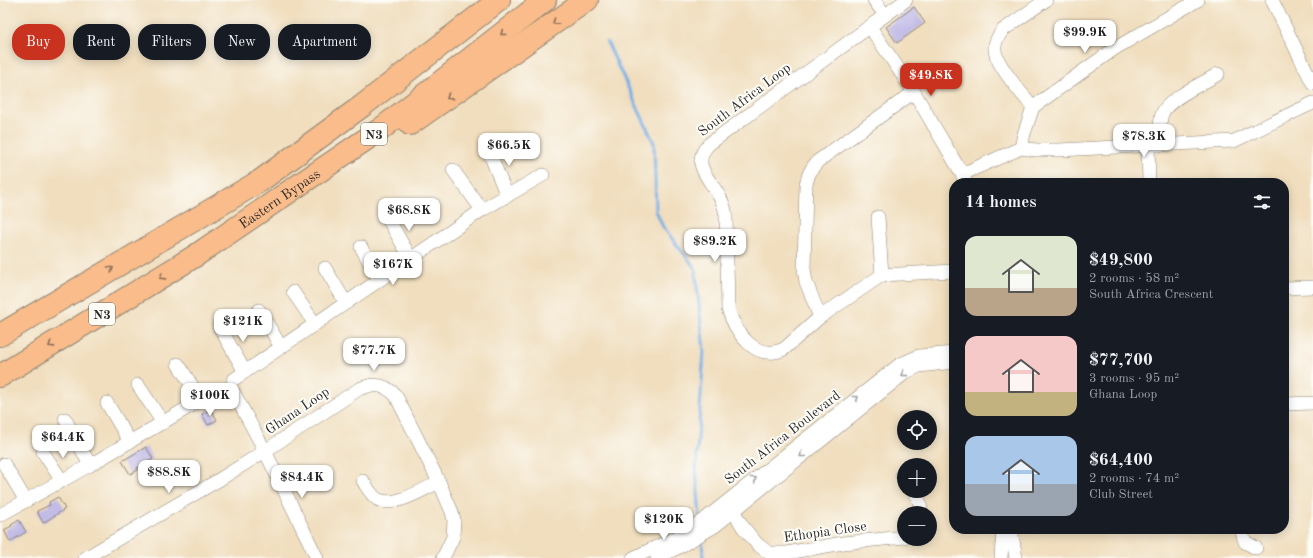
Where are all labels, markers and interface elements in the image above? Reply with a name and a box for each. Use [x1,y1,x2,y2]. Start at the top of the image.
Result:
one-way arrow [553,17,560,24]
pin: $99.9K [1052,20,1118,54]
chip: Buy [12,24,65,60]
chip: Rent [73,24,130,60]
chip: Filters [138,24,206,60]
chip: New [214,24,270,60]
chip: Apartment [278,24,371,60]
text: $99.9K [1063,26,1107,39]
one-way arrow [501,28,508,35]
street label: South Africa Loop [696,61,793,139]
pin: $49.8K [898,63,964,97]
text: $49.8K [909,69,953,82]
one-way arrow [446,92,453,99]
road number: N3 [361,123,387,145]
pin: $78.3K [1111,124,1177,158]
text: $78.3K [1122,130,1166,143]
pin: $66.5K [476,133,542,167]
text: $66.5K [487,139,531,152]
street label: Eastern Bypass [237,167,323,232]
icon: filters [1251,191,1273,213]
text: 14 homes [965,194,1037,211]
pin: $68.8K [376,198,442,232]
text: $68.8K [387,204,431,217]
pin: $89.2K [682,229,748,263]
text: $89.2K [693,235,737,248]
pin: $167K [365,252,421,286]
icon: home [997,252,1045,300]
text: $49,800 [1089,252,1153,269]
text: $167K [373,258,413,271]
one-way arrow [107,266,114,273]
one-way arrow [159,272,166,279]
text: 2 rooms · 58 m² [1089,272,1179,285]
text: South Africa Crescent [1089,288,1213,301]
road number: N3 [89,303,115,325]
pin: $121K [215,309,271,343]
text: $121K [223,315,263,328]
pin: $77.7K [341,338,407,372]
one-way arrow [48,340,55,348]
text: $77.7K [352,344,396,357]
icon: home [997,352,1045,400]
text: $77,700 [1089,352,1153,369]
one-way arrow [901,369,908,376]
text: 3 rooms · 95 m² [1089,372,1179,385]
pin: $100K [182,383,238,417]
street label: Ghana Loop [263,384,332,437]
street label: South Africa Boulevard [722,388,843,487]
text: Ghana Loop [1089,388,1157,401]
text: $100K [190,389,230,402]
one-way arrow [852,396,859,403]
map controls [897,410,937,546]
button: locate [897,410,937,450]
pin: $64.4K [30,425,96,459]
text: $64.4K [41,431,85,444]
one-way arrow [800,451,807,458]
icon: home [997,452,1045,500]
text: $64,400 [1089,452,1153,469]
button: + [897,458,937,498]
pin: $88.8K [136,460,202,494]
pin: $84.4K [269,465,335,499]
text: $88.8K [147,466,191,479]
text: $84.4K [280,471,324,484]
text: 2 rooms · 74 m² [1089,472,1179,485]
one-way arrow [750,477,757,484]
text: Club Street [1089,488,1153,501]
button: − [897,506,937,546]
pin: $120K [636,507,692,541]
text: $120K [644,513,684,526]
street label: Ethopia Close [783,519,868,545]

